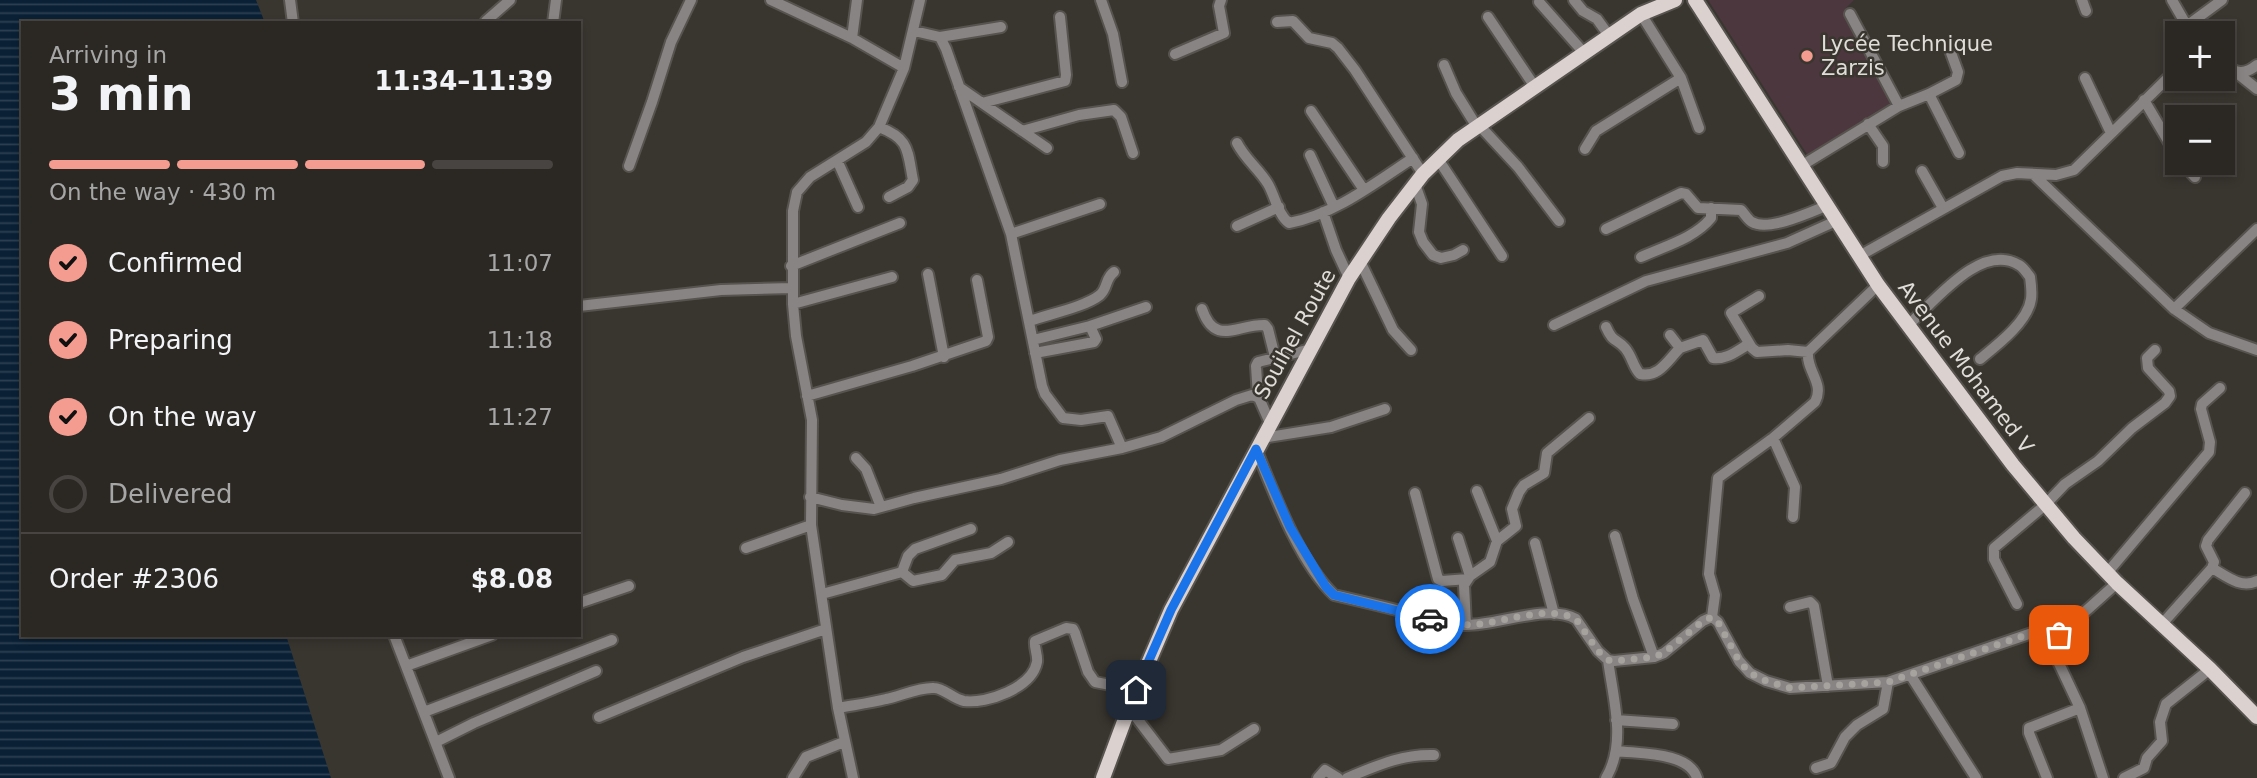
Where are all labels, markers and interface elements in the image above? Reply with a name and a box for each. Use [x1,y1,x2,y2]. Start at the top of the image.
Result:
map controls [2165,21,2235,175]
button: + [2165,21,2235,91]
place label: Lycée Technique Zarzis [1821,32,1993,80]
text: Arriving in [49,42,167,68]
marker: Lycée Technique Zarzis [1799,48,1815,64]
text: 11:34–11:39 [374,66,553,96]
text: 3 min [49,67,193,121]
button: − [2165,105,2235,175]
text: On the way · 430 m [49,179,276,205]
icon: check [49,244,87,282]
text: Confirmed [108,248,243,278]
text: 11:07 [487,250,553,276]
street label: Souihel Route [1249,265,1341,403]
street label: Avenue Mohamed V [1893,276,2039,458]
icon: check [49,321,87,359]
text: Preparing [108,325,233,355]
text: 11:18 [487,327,553,353]
icon: check [49,398,87,436]
text: On the way [108,402,257,432]
text: 11:27 [487,404,553,430]
text: Delivered [108,479,232,509]
text: Order #2306 [49,564,219,594]
text: $8.08 [471,564,553,594]
courier [1395,584,1465,654]
icon: car [1411,600,1449,638]
pin [2029,605,2089,665]
icon: bag [2040,616,2078,654]
pin [1106,660,1166,720]
icon: home [1117,671,1155,709]

